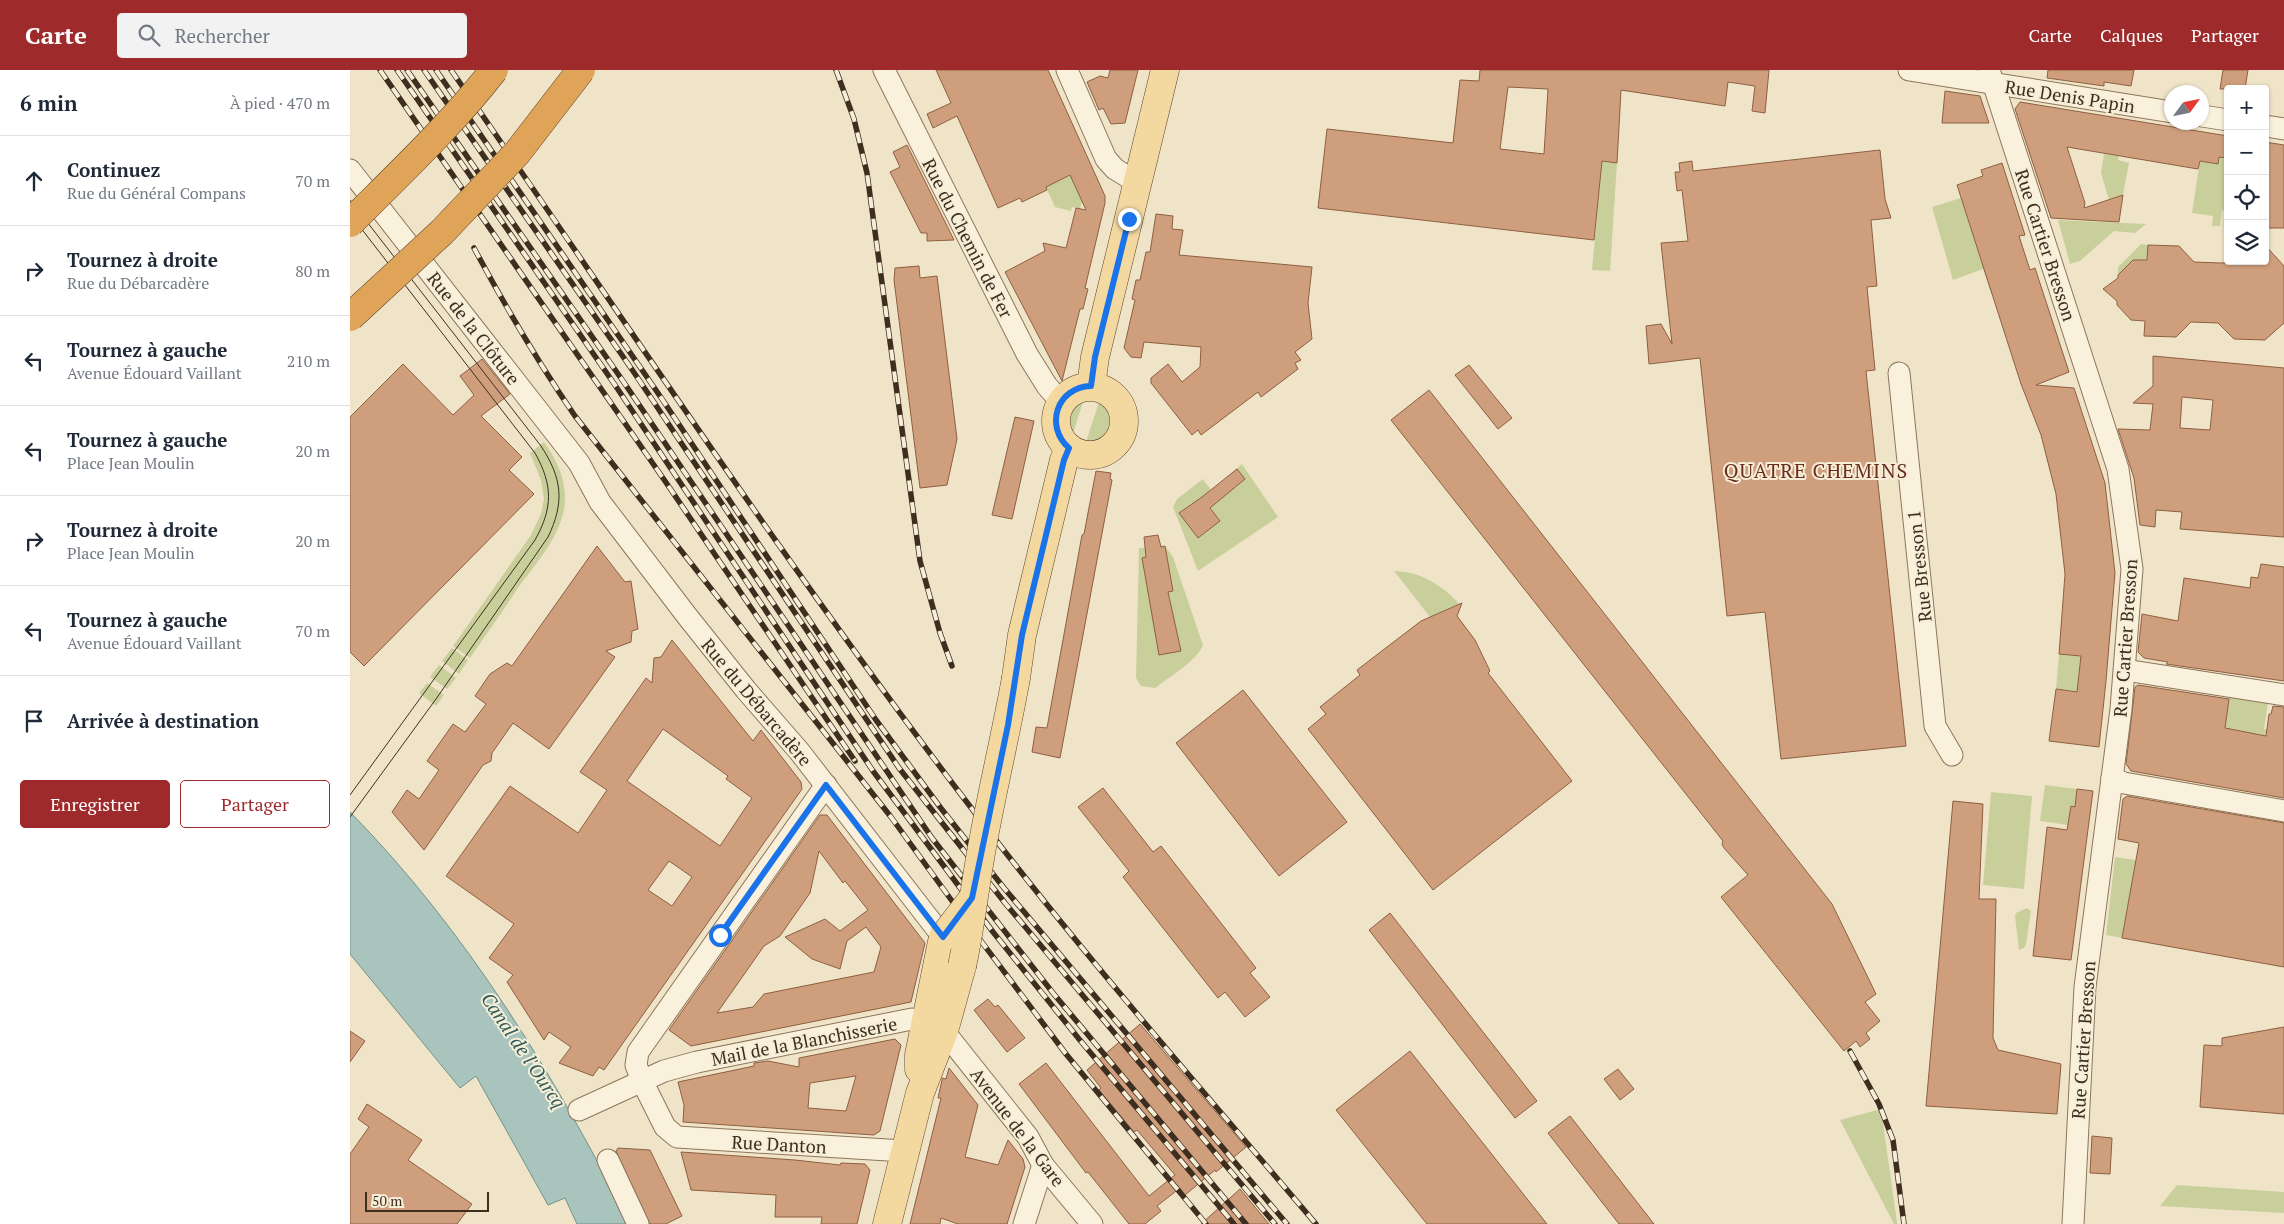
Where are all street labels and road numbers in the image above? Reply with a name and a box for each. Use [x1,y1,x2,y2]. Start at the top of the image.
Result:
street label: Rue Denis Papin [2003,74,2137,118]
street label: Rue du Chemin de Fer [917,154,1019,322]
street label: Rue Cartier Bresson [2010,166,2082,324]
street label: Rue de la Clôture [422,267,526,389]
street label: Rue Bresson 1 [1901,509,1937,623]
street label: Rue Cartier Bresson [2107,558,2143,718]
street label: Rue du Débarcadère [696,633,818,771]
street label: Rue Cartier Bresson [2065,960,2101,1120]
street label: Mail de la Blanchisserie [709,1011,899,1071]
street label: Avenue de la Gare [965,1063,1071,1191]
street label: Rue Danton [731,1130,827,1158]

